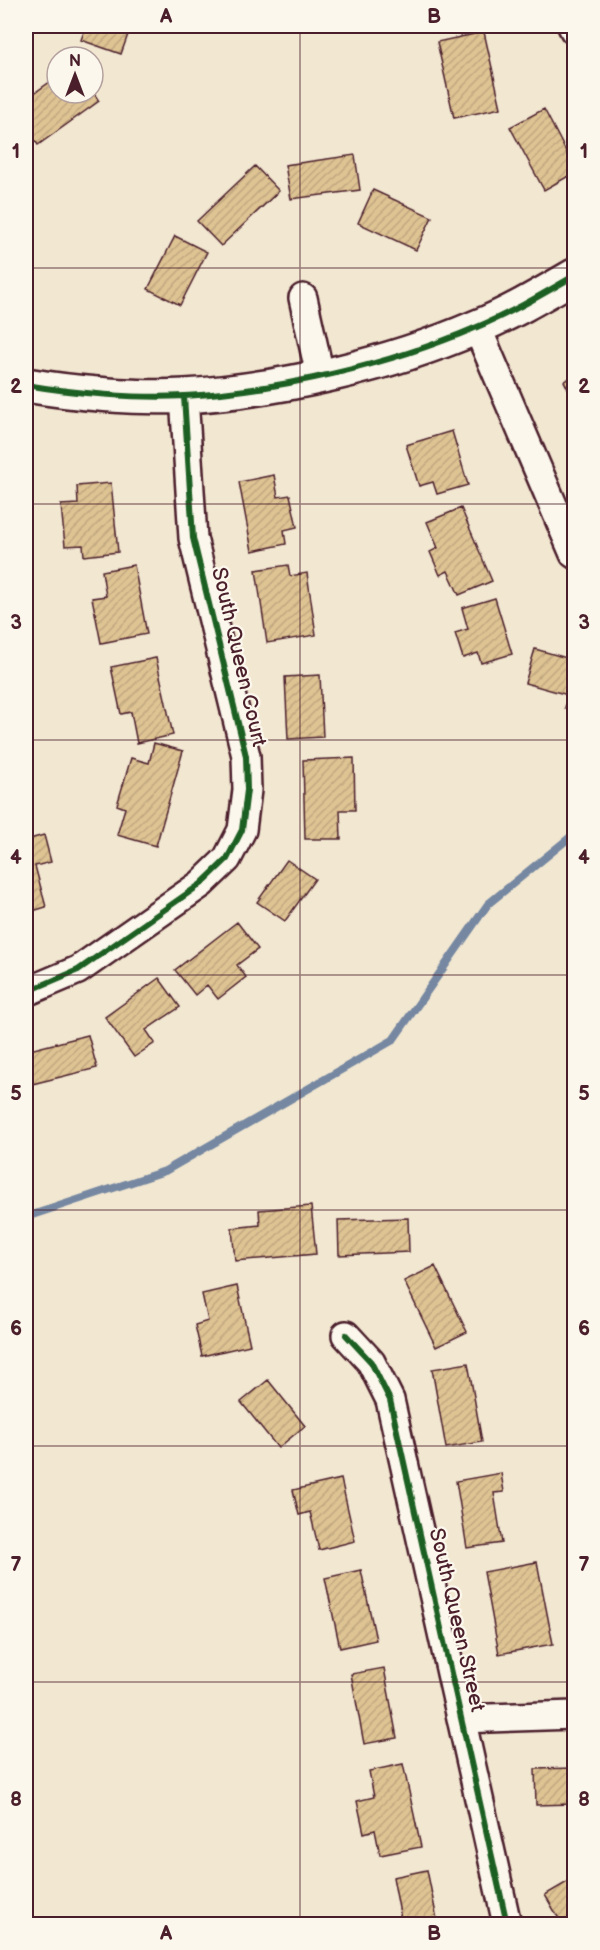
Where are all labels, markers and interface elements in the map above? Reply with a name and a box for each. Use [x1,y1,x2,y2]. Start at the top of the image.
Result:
text: A [159,5,173,29]
text: B [427,5,441,29]
north arrow [45,45,105,105]
text: N [69,52,81,71]
text: 1 [12,140,20,164]
text: 1 [580,140,588,164]
text: 2 [10,375,22,399]
text: 2 [578,375,590,399]
street label: South Queen Court [206,565,272,749]
text: 3 [10,611,22,635]
text: 3 [578,611,590,635]
text: 4 [10,846,22,870]
text: 4 [578,846,590,870]
text: 5 [10,1082,22,1106]
text: 5 [578,1082,590,1106]
text: 6 [10,1317,22,1341]
text: 6 [578,1317,590,1341]
street label: South Queen Street [424,1526,490,1715]
text: 7 [10,1553,22,1577]
text: 7 [578,1553,590,1577]
text: 8 [10,1788,22,1812]
text: 8 [578,1788,590,1812]
text: A [159,1922,173,1946]
text: B [427,1922,441,1946]

